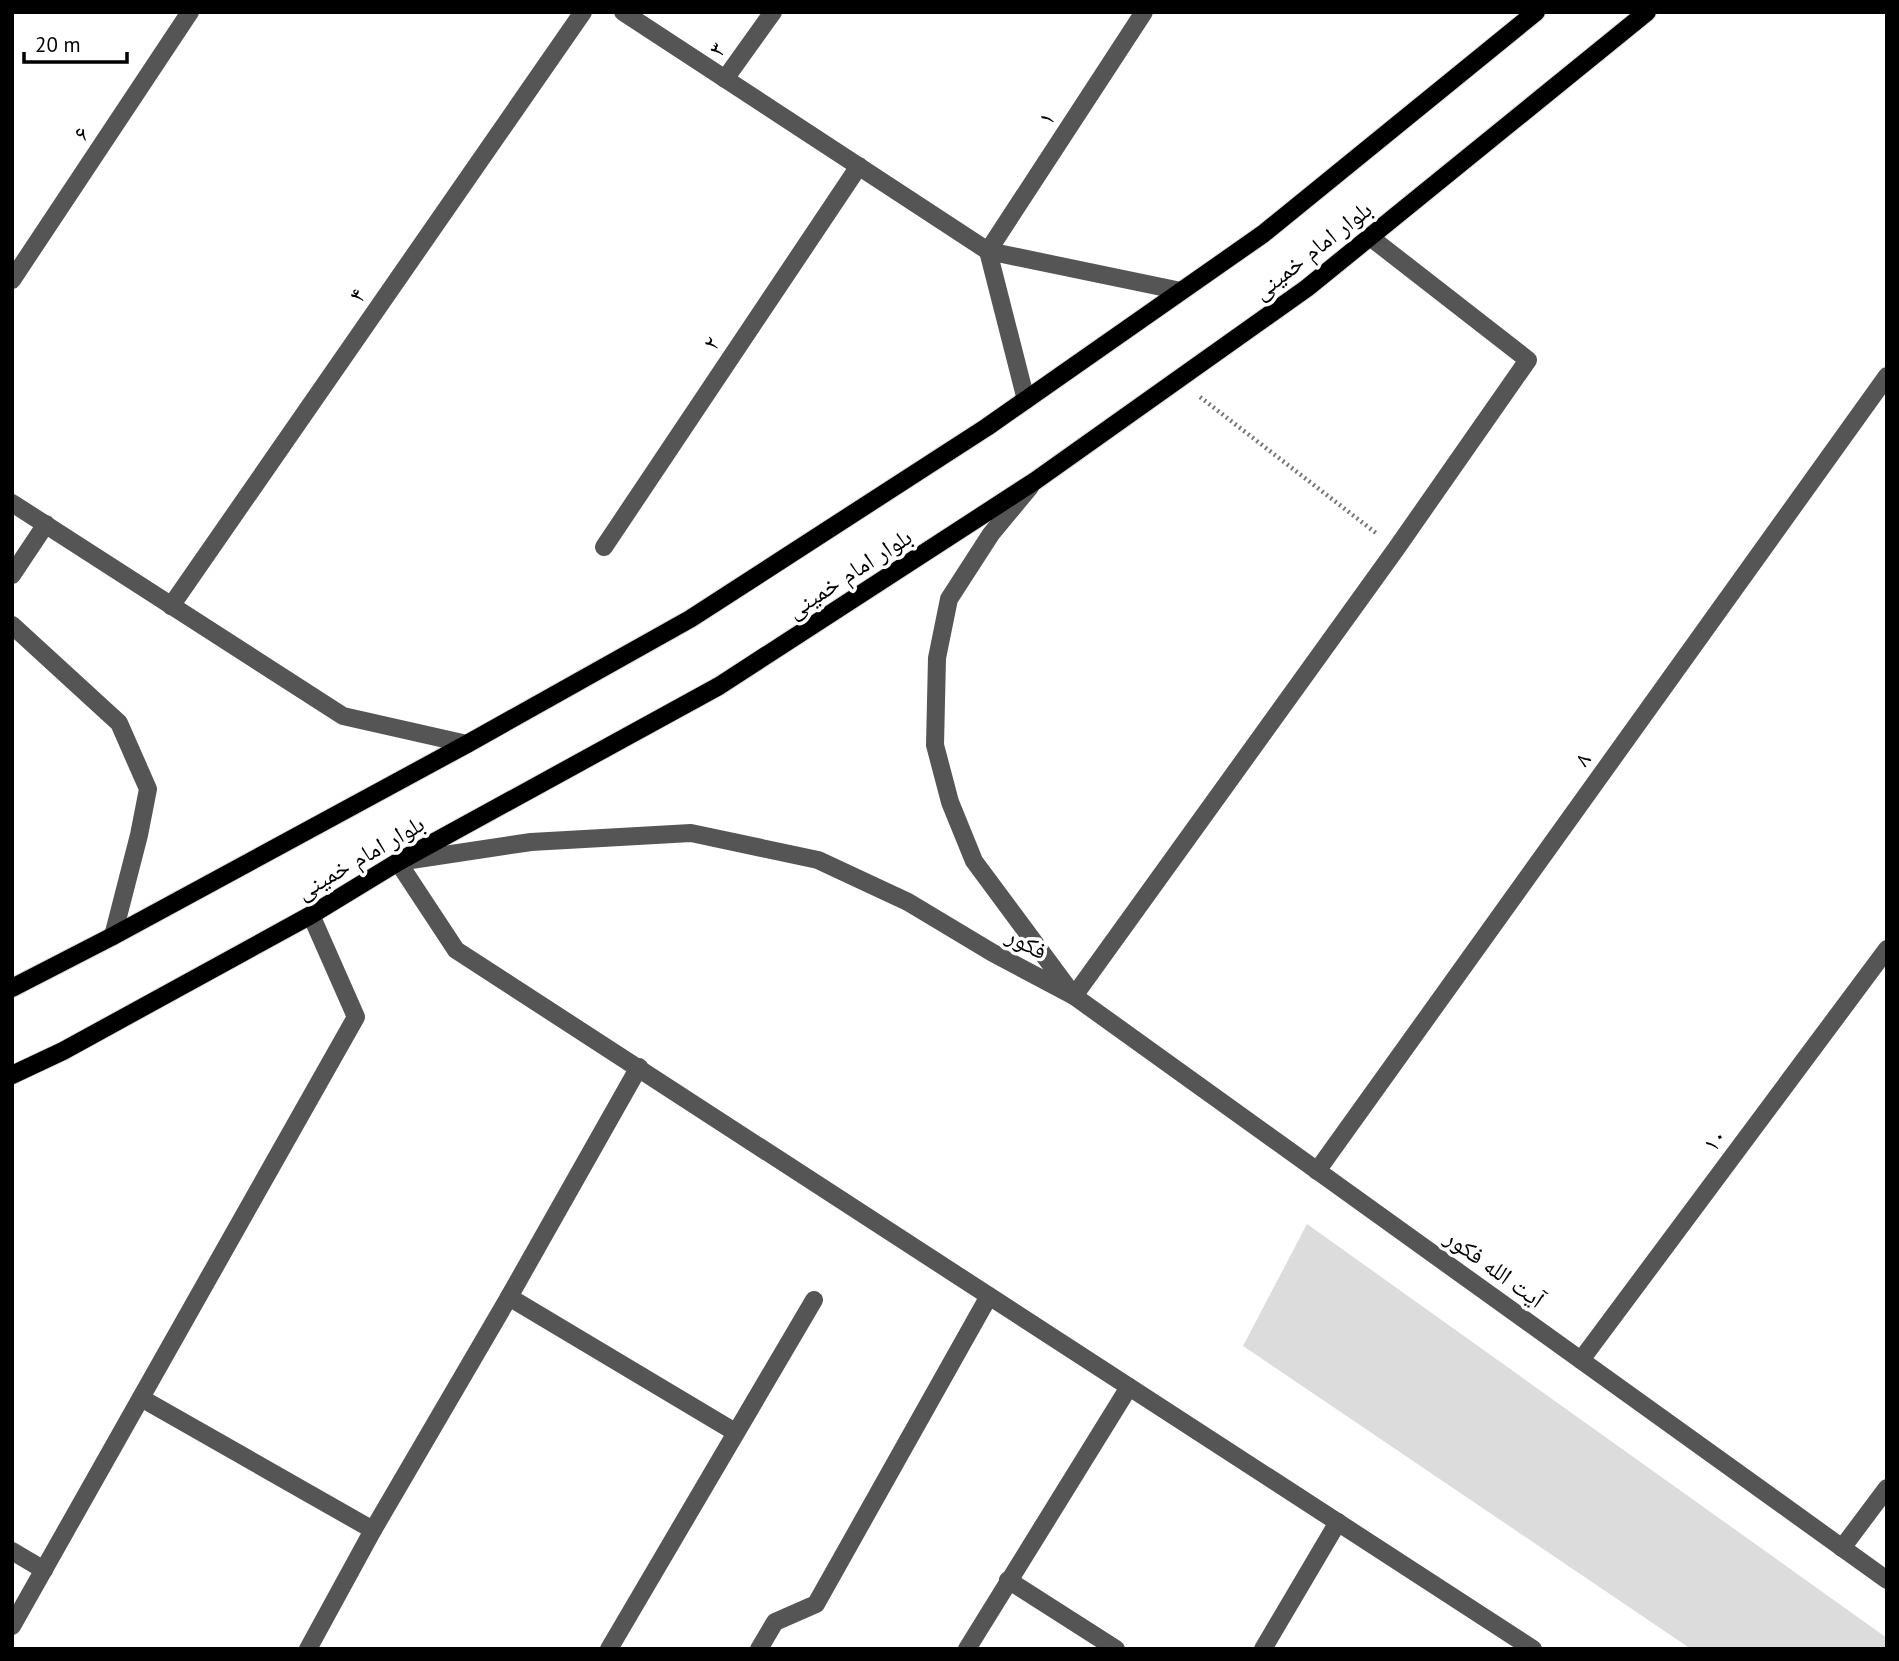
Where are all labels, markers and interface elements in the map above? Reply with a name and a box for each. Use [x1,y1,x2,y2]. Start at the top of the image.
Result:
scale bar [24,21,128,65]
text: 20 m [35,31,81,58]
street label: ۳ [701,36,733,62]
street label: ۱ [1030,105,1062,131]
street label: ۶ [65,120,97,146]
street label: بلوار امام خمینی [1246,194,1379,307]
street label: ۴ [341,282,373,308]
street label: ۲ [695,330,727,356]
street label: بلوار امام خمینی [780,521,918,626]
street label: ۸ [1566,745,1598,772]
street label: بلوار امام خمینی [290,808,430,907]
street label: فکور [1000,919,1053,966]
street label: ۱۰ [1695,1122,1733,1158]
street label: آیت الله فکور [1438,1221,1552,1315]

